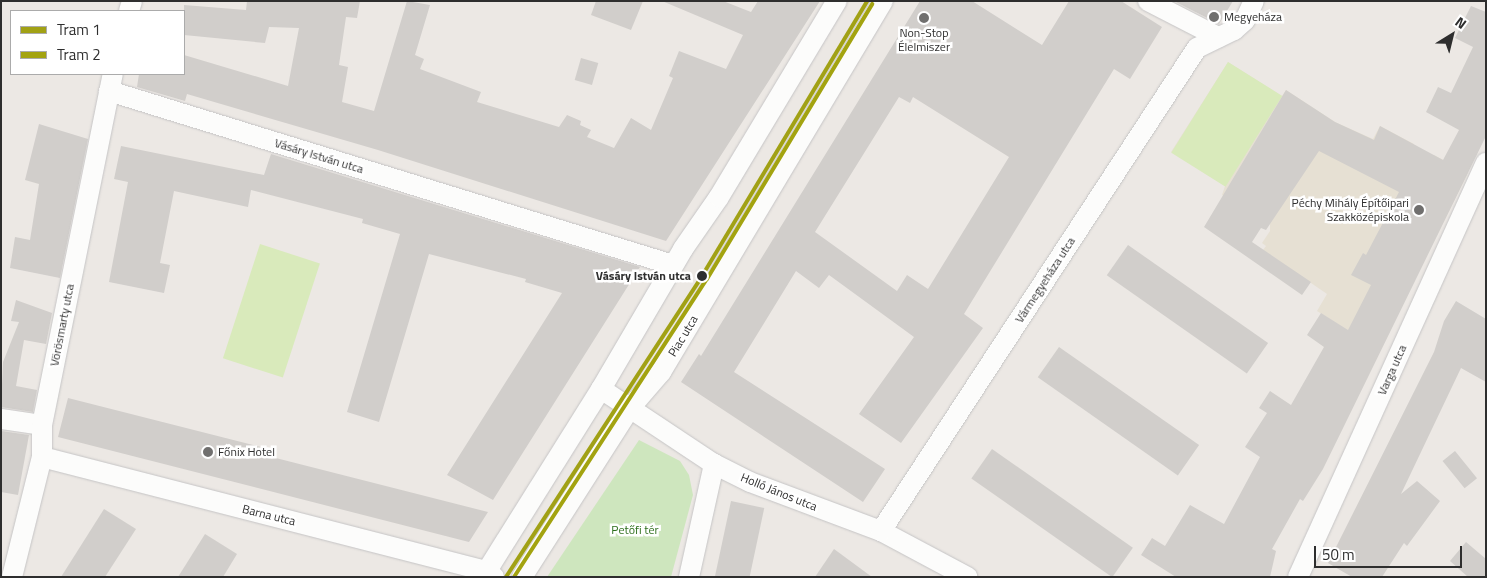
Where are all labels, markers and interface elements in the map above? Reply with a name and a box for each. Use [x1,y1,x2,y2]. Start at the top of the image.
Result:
legend [10,10,185,75]
place label: Megyeháza [1224,10,1282,24]
north arrow [1427,10,1477,60]
marker: Megyeháza [1208,11,1220,23]
text: N [1451,11,1471,34]
marker: Non-Stop Élelmiszer [918,12,930,24]
text: Tram 1 [57,18,101,41]
place label: Non-Stop Élelmiszer [898,26,950,54]
text: Tram 2 [57,43,101,66]
street label: Vásáry István utca [273,136,365,176]
place label: Péchy Mihály Építőipari Szakközépiskola [1292,196,1409,224]
marker: Péchy Mihály Építőipari Szakközépiskola [1413,204,1425,216]
street label: Vármegyeháza utca [1012,234,1078,326]
place label: Vásáry István utca [596,269,691,283]
marker: Vásáry István utca [695,269,709,283]
street label: Vörösmarty utca [47,283,77,367]
street label: Piac utca [665,313,701,359]
street label: Varga utca [1375,343,1409,397]
place label: Főnix Hotel [218,445,275,459]
marker: Főnix Hotel [202,446,214,458]
street label: Holló János utca [739,470,819,514]
street label: Barna utca [241,501,297,529]
park label: Petőfi tér [611,523,659,537]
scale bar [1317,536,1464,568]
text: 50 m [1322,543,1355,566]

